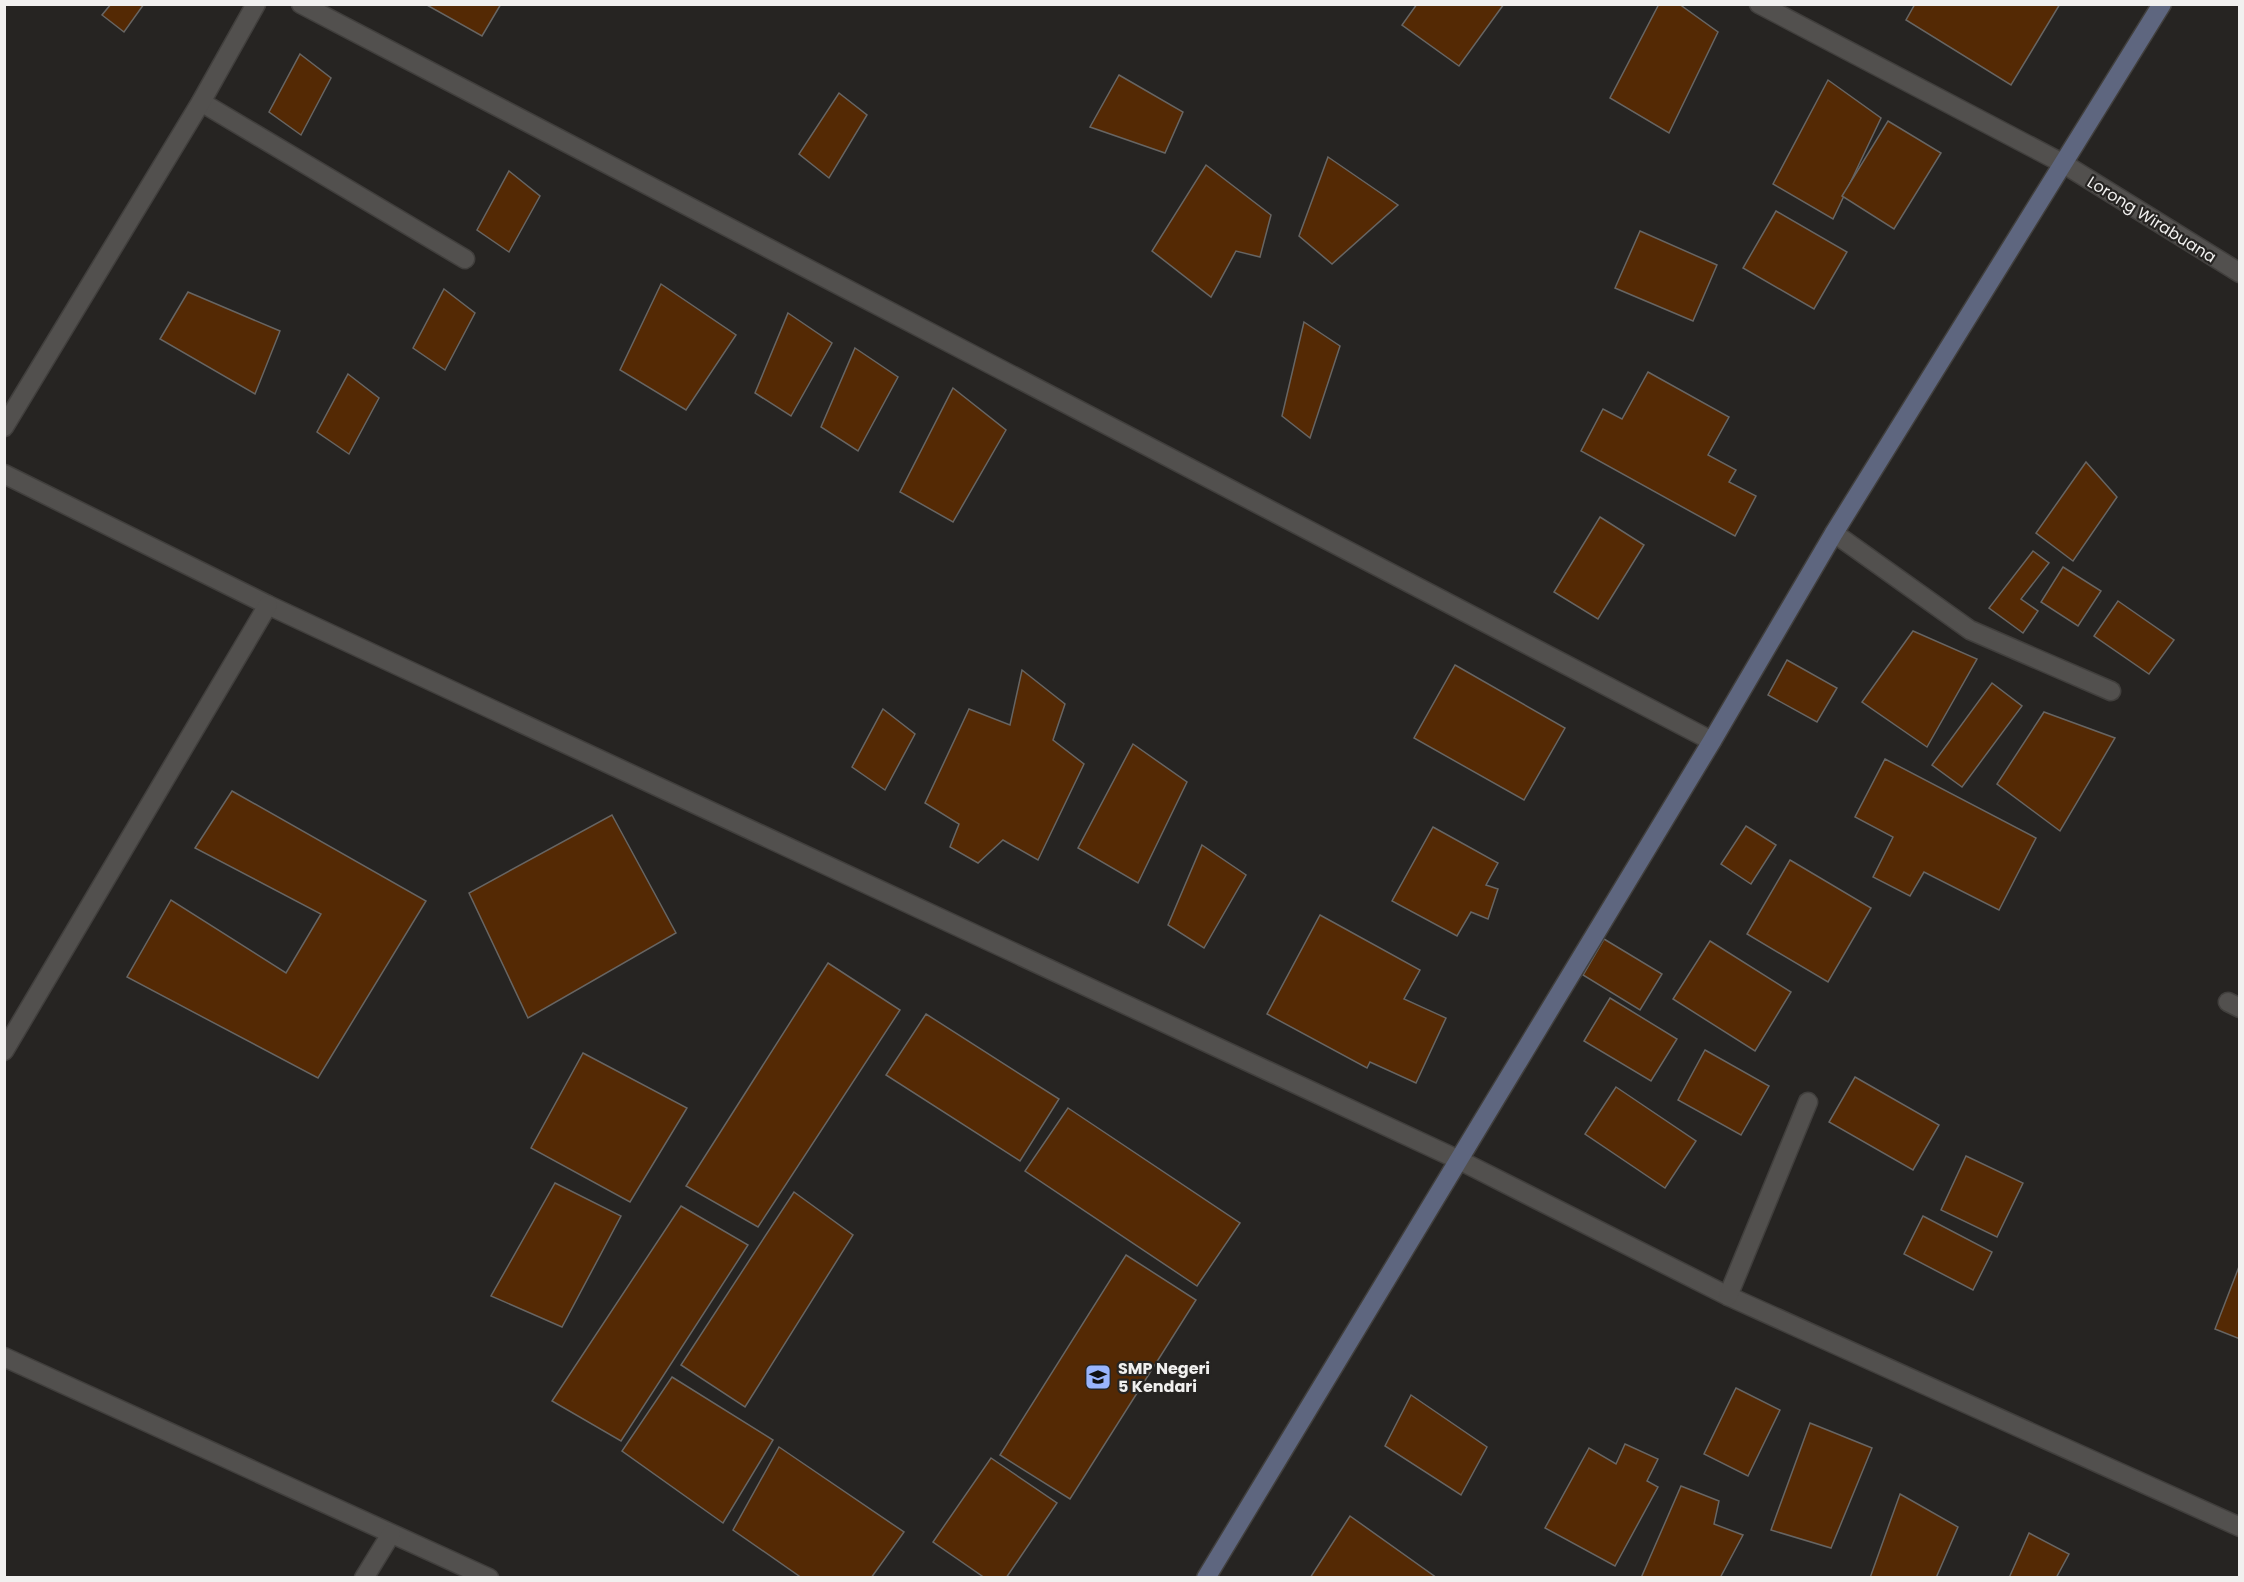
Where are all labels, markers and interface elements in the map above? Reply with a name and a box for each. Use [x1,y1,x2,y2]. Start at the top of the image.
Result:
street label: Lorong Wirabuana [2083,170,2221,268]
place label: SMP Negeri 5 Kendari [1118,1357,1210,1398]
school or university icon: SMP Negeri 5 Kendari [1083,1362,1113,1392]

